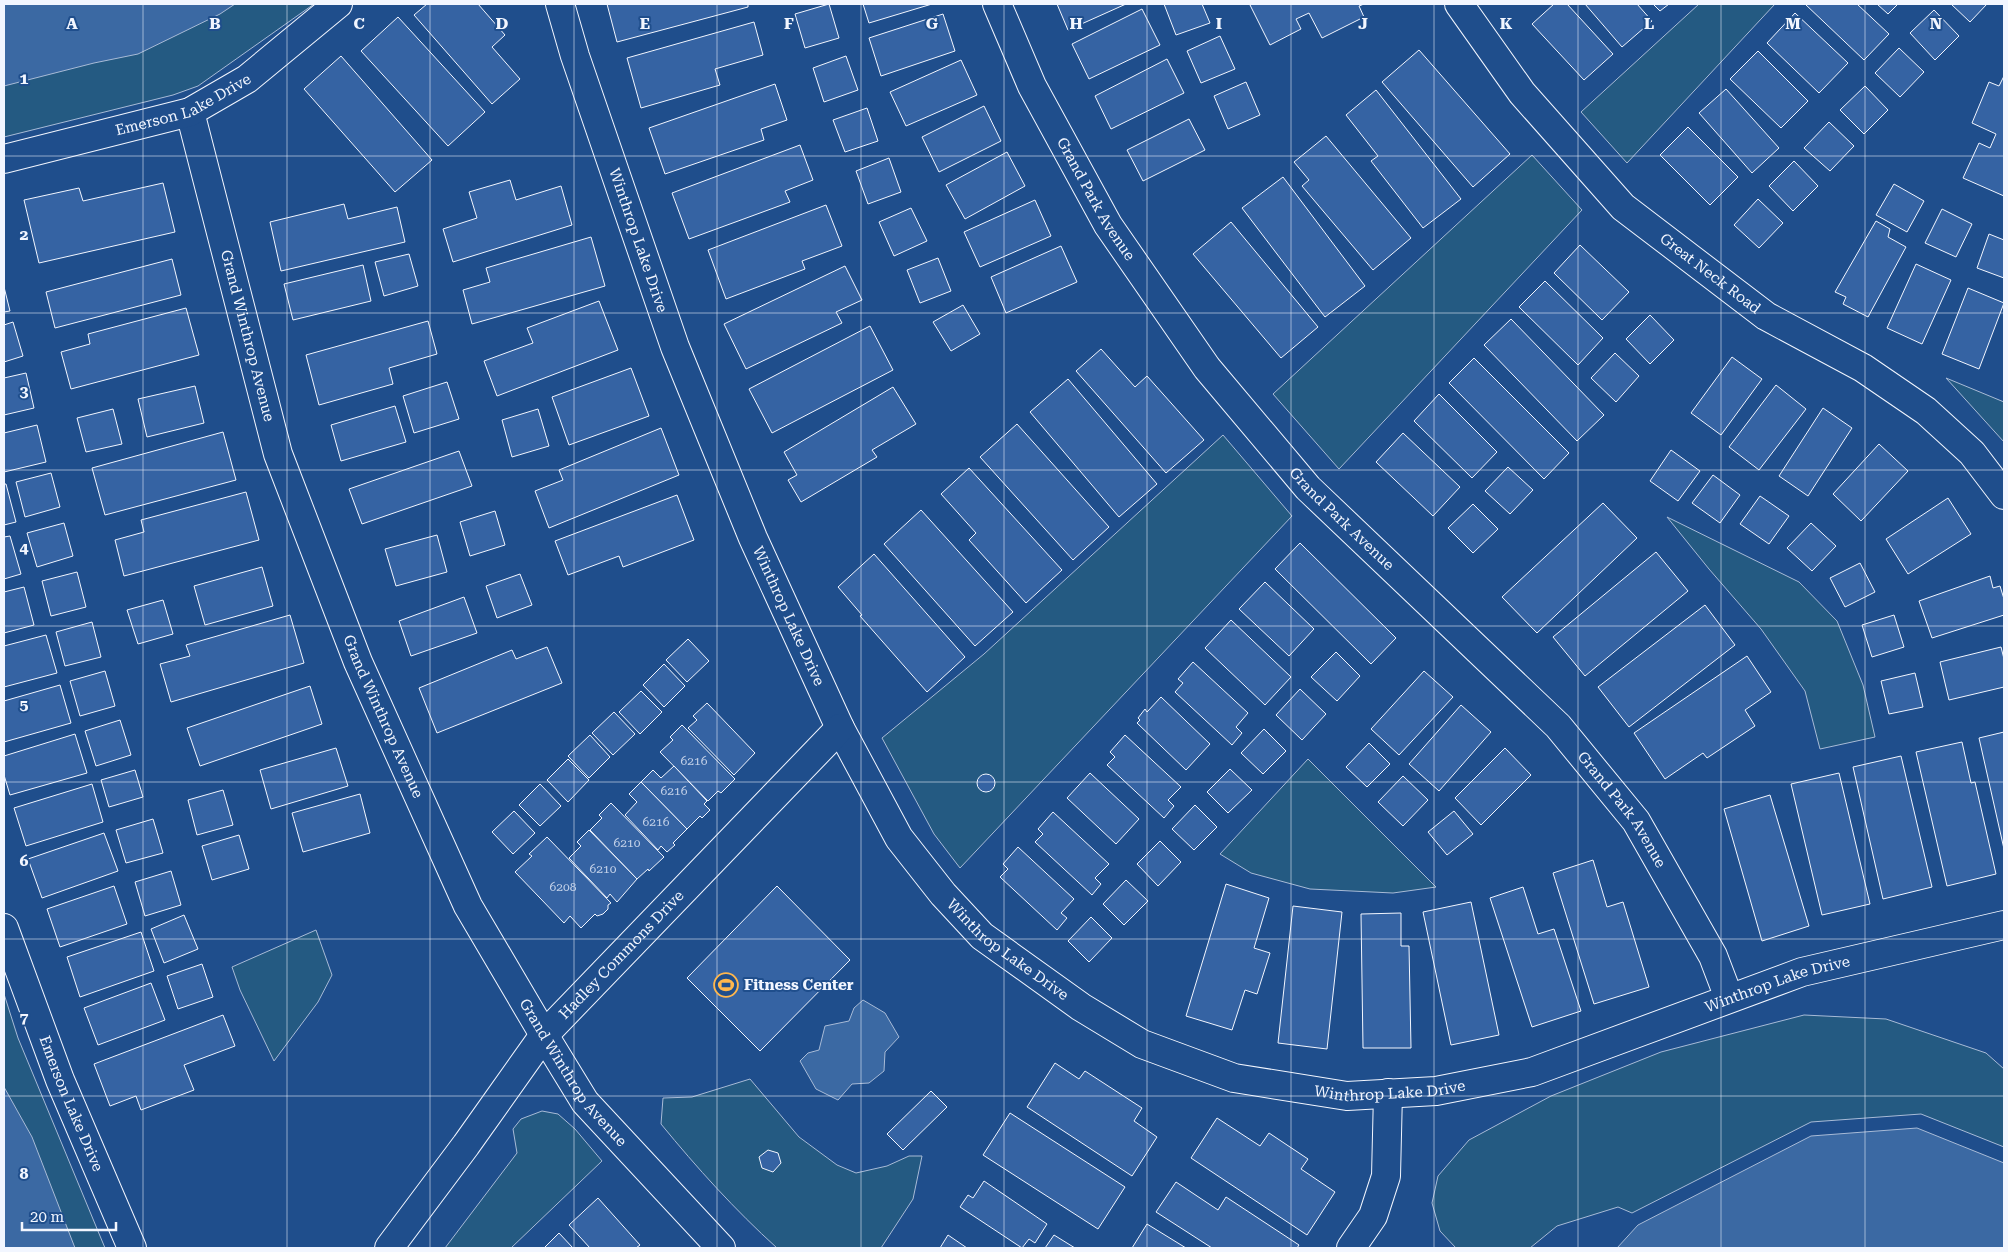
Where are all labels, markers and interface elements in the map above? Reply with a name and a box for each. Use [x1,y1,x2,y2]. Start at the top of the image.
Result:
text: A [66,14,78,33]
text: B [209,14,221,33]
text: C [353,14,365,33]
text: D [496,14,509,33]
text: E [640,14,650,33]
text: F [784,14,794,33]
text: G [926,14,939,33]
text: H [1069,14,1083,33]
text: I [1216,14,1222,33]
text: J [1358,14,1368,33]
text: K [1500,14,1513,33]
text: L [1644,14,1654,33]
text: M [1785,14,1801,33]
text: N [1930,14,1942,33]
text: 1 [20,69,29,88]
street label: Emerson Lake Drive [114,70,254,139]
street label: Grand Park Avenue [1053,134,1139,264]
street label: Winthrop Lake Drive [605,166,672,315]
text: 2 [20,225,29,244]
street label: Great Neck Road [1656,229,1765,318]
street label: Grand Winthrop Avenue [217,248,278,424]
text: 3 [20,382,29,401]
street label: Grand Park Avenue [1286,464,1398,574]
text: 4 [20,538,29,557]
street label: Winthrop Lake Drive [749,543,829,689]
street label: Grand Winthrop Avenue [339,632,427,801]
text: 5 [20,695,29,714]
street label: Grand Park Avenue [1574,748,1670,871]
house number: 6216 [681,754,708,768]
house number: 6216 [661,784,688,798]
house number: 6216 [643,815,670,829]
house number: 6210 [614,836,641,850]
text: 6 [20,851,29,870]
house number: 6210 [590,862,617,876]
house number: 6208 [550,880,577,894]
street label: Hadley Commons Drive [555,887,688,1023]
street label: Winthrop Lake Drive [943,895,1072,1004]
street label: Winthrop Lake Drive [1702,952,1852,1016]
sports icon: Fitness Center [713,972,739,998]
place label: Fitness Center [744,976,854,994]
street label: Grand Winthrop Avenue [516,995,631,1150]
text: 7 [20,1008,29,1027]
street label: Emerson Lake Drive [35,1033,107,1174]
street label: Winthrop Lake Drive [1313,1076,1467,1105]
text: 8 [20,1164,29,1183]
scale bar [22,1200,116,1232]
text: 20 m [30,1208,65,1226]

